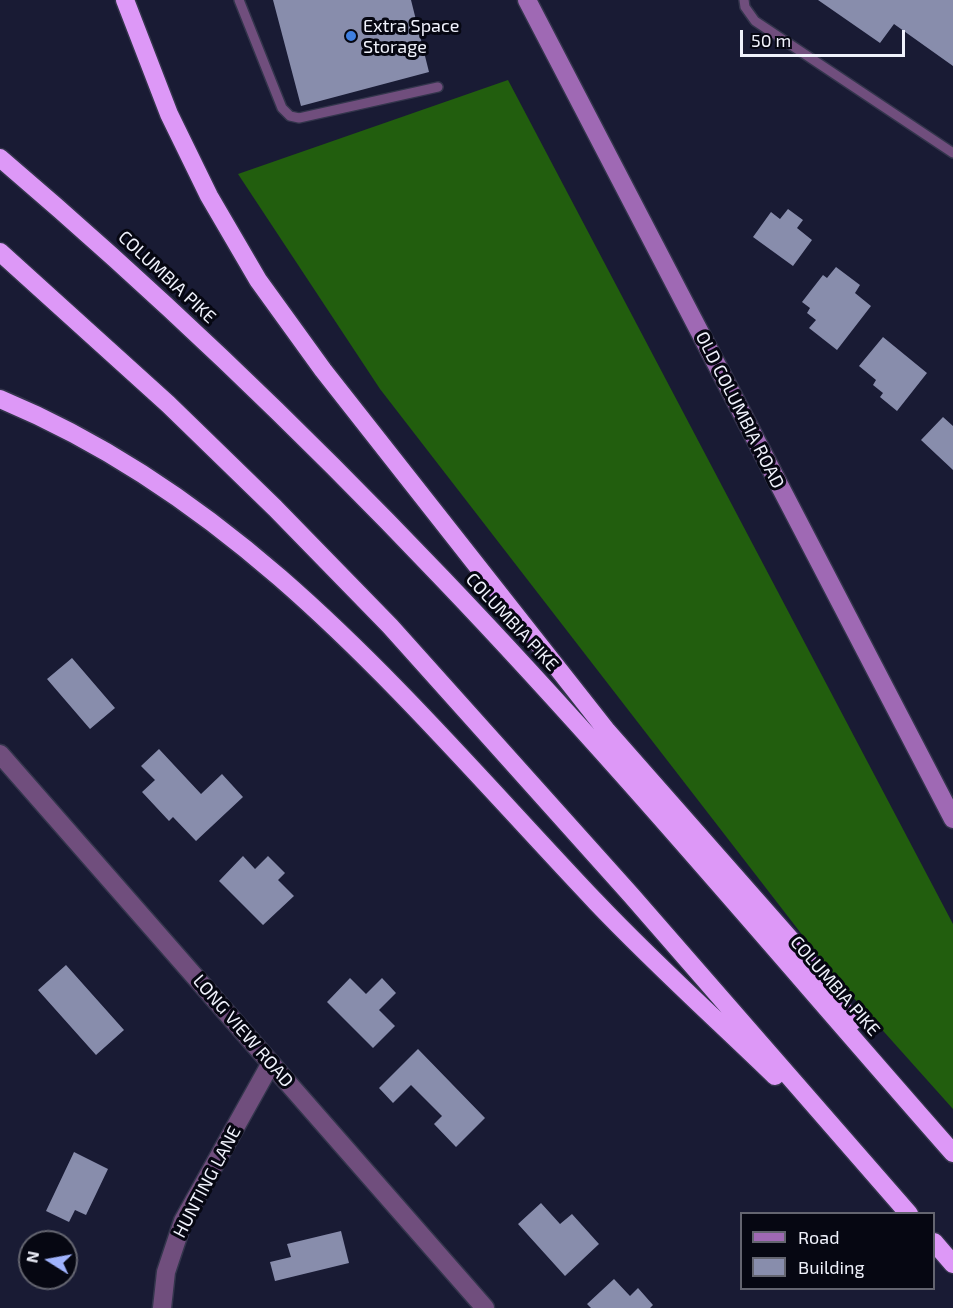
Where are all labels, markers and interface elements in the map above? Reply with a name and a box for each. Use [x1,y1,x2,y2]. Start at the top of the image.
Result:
place label: Extra Space Storage [363,15,459,57]
scale bar [743,18,908,56]
marker: Extra Space Storage [344,29,358,43]
text: 50 m [751,29,791,51]
street label: COLUMBIA PIKE [114,226,220,328]
street label: OLD COLUMBIA ROAD [691,328,789,492]
street label: COLUMBIA PIKE [461,569,563,675]
street label: COLUMBIA PIKE [786,931,884,1041]
street label: LONG VIEW ROAD [188,970,298,1092]
street label: HUNTING LANE [169,1123,245,1241]
legend [740,1212,935,1290]
text: Road [798,1226,839,1248]
north arrow [18,1230,78,1290]
text: N [21,1249,42,1264]
text: Building [798,1256,865,1278]

